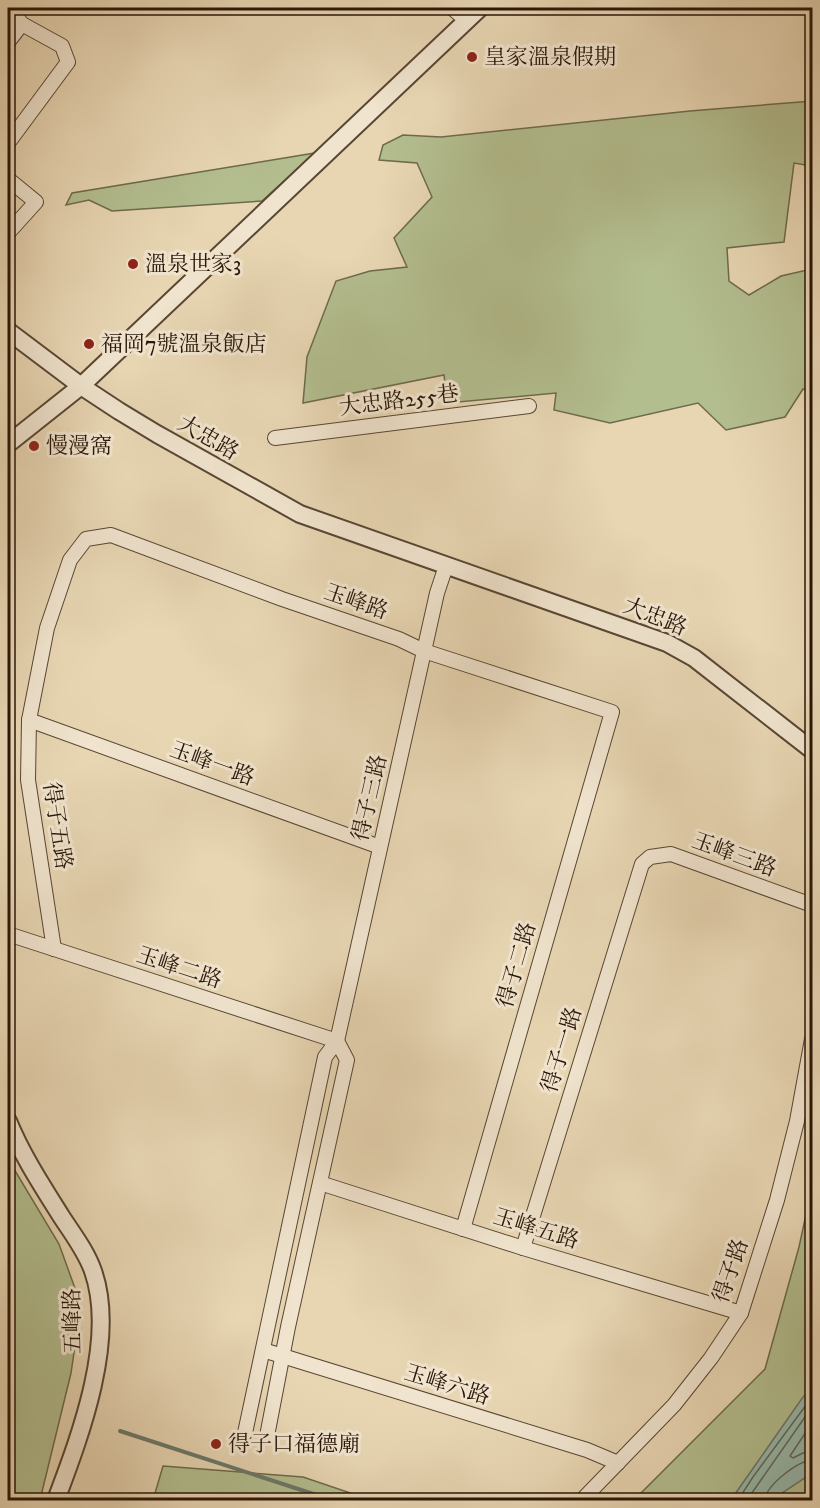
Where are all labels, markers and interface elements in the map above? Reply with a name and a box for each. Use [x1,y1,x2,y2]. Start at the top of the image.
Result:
place label: 皇家溫泉假期 [484,44,616,71]
marker: 皇家溫泉假期 [465,50,479,64]
place label: 溫泉世家3 [145,251,241,278]
marker: 溫泉世家3 [126,257,140,271]
place label: 福岡7號溫泉飯店 [101,331,267,358]
marker: 福岡7號溫泉飯店 [82,337,96,351]
street label: 大忠路255巷 [338,380,460,422]
street label: 大忠路 [173,410,243,466]
place label: 慢漫窩 [46,433,112,460]
marker: 慢漫窩 [27,439,41,453]
street label: 玉峰路 [320,578,392,626]
street label: 大忠路 [619,592,691,642]
street label: 玉峰一路 [166,736,258,792]
street label: 得子三路 [347,752,393,844]
street label: 得子五路 [37,780,77,872]
street label: 玉峰三路 [688,827,780,883]
street label: 得子二路 [492,919,542,1011]
street label: 玉峰二路 [133,942,225,994]
street label: 得子一路 [536,1004,588,1096]
street label: 玉峰五路 [490,1203,582,1255]
street label: 得子路 [707,1235,755,1307]
street label: 五峰路 [59,1288,87,1354]
street label: 玉峰六路 [401,1359,493,1411]
place label: 得子口福德廟 [228,1431,360,1458]
marker: 得子口福德廟 [209,1437,223,1451]

